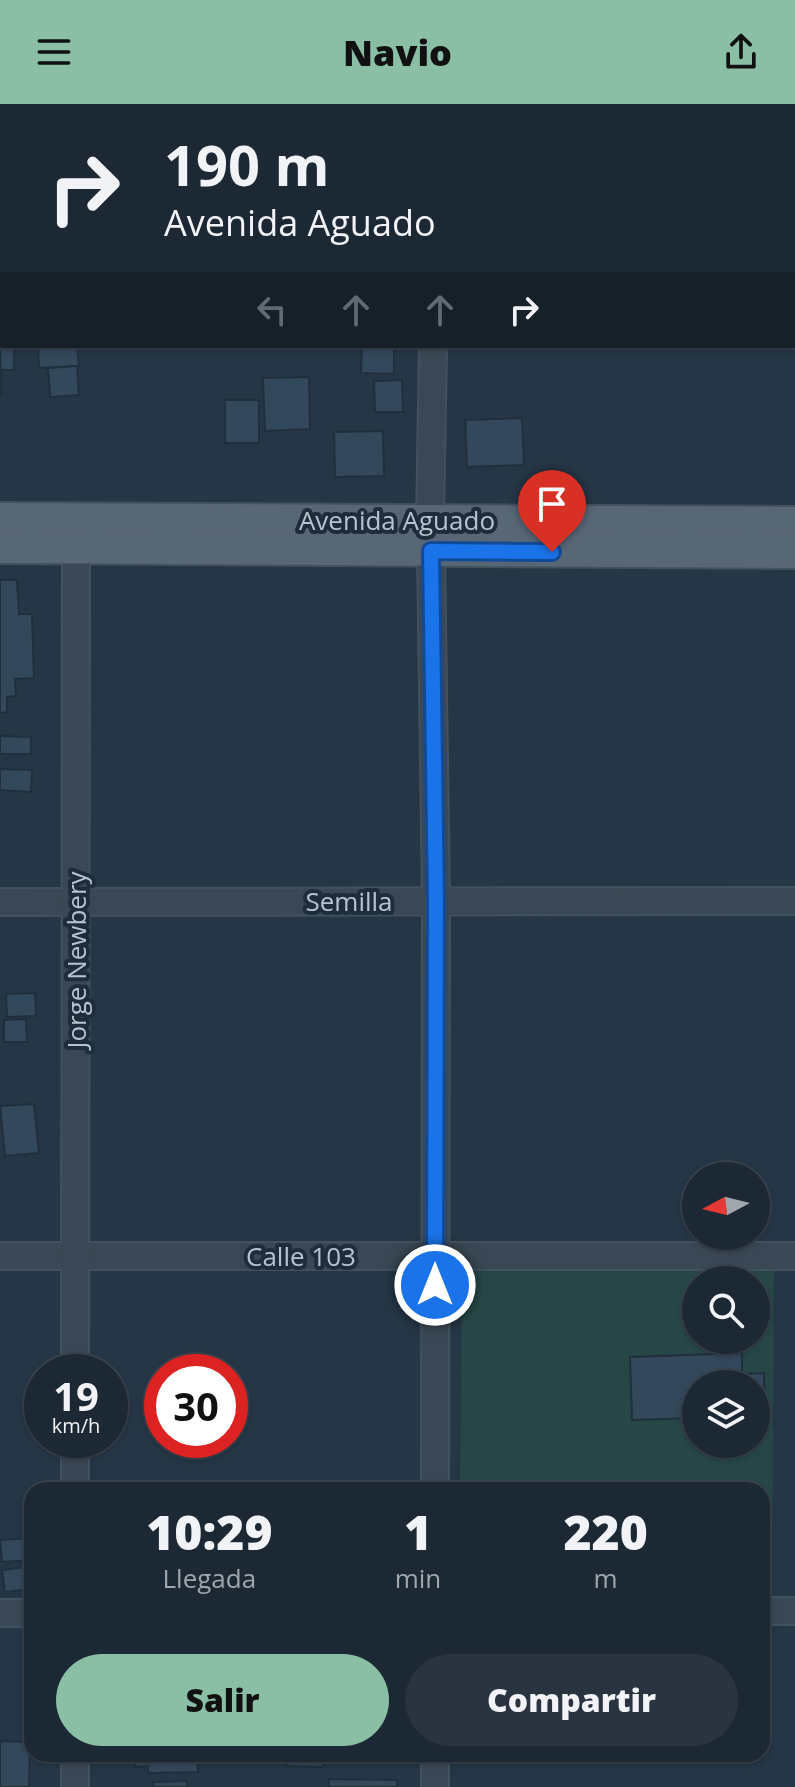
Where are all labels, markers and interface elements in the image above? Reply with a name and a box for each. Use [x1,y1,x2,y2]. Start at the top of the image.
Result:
text: Navio [343,28,452,77]
icon: menu [32,30,76,74]
icon: share [719,30,763,74]
text: 190 m [164,126,330,202]
icon: right [32,136,136,240]
text: Avenida Aguado [164,198,436,247]
icon: left [250,288,294,332]
icon: ahead [334,288,378,332]
icon: ahead [418,288,462,332]
icon: right [502,288,546,332]
pin [518,470,586,552]
icon: arrive [530,482,574,526]
street label: Avenida Aguado [299,502,495,538]
street label: Jorge Newbery [58,870,94,1052]
street label: Semilla [305,883,393,919]
north arrow [682,1162,770,1250]
map controls [682,1162,770,1458]
street label: Calle 103 [246,1238,356,1274]
position arrow [393,1243,477,1327]
button: search [682,1266,770,1354]
speed limit sign: 30 [144,1354,248,1458]
text: 19 [53,1368,99,1423]
button: layers [682,1370,770,1458]
text: km/h [52,1412,100,1439]
text: 10:29 [146,1499,273,1564]
text: 1 [404,1499,432,1564]
text: 220 [563,1499,648,1564]
text: Llegada [163,1560,256,1596]
text: min [395,1560,441,1596]
text: m [594,1560,618,1596]
button: Salir [56,1654,389,1746]
button: Compartir [405,1654,738,1746]

